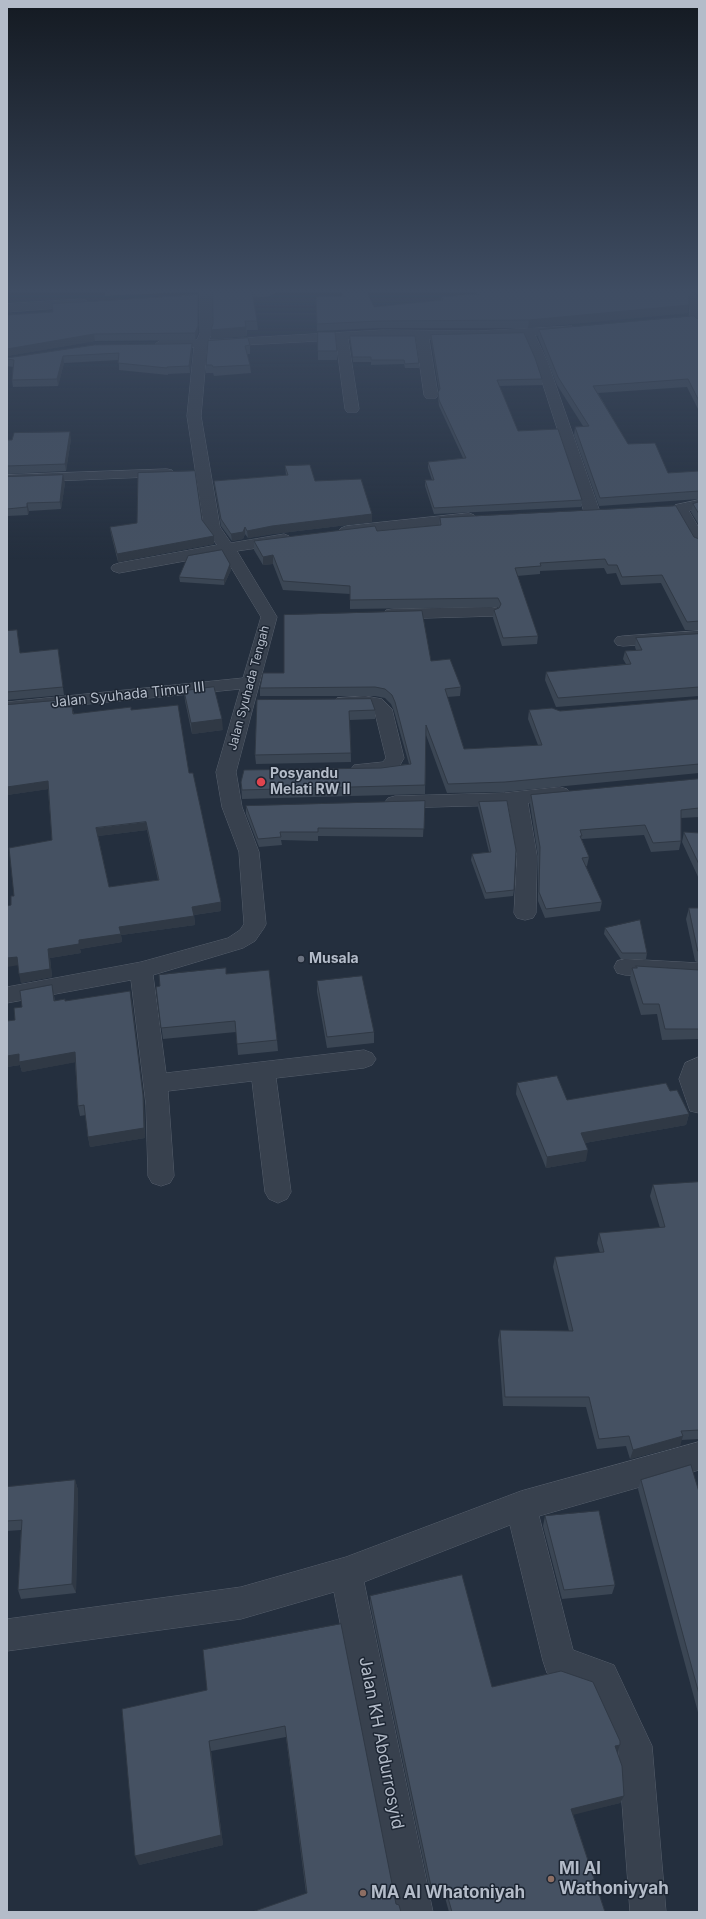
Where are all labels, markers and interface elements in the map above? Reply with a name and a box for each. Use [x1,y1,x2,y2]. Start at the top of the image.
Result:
street label: Jalan Syuhada Tengah [225,624,273,752]
street label: Jalan Syuhada Timur III [50,679,206,711]
place label: Posyandu Melati RW II [270,766,350,798]
marker: Posyandu Melati RW II [255,776,267,788]
place label: Musala [309,951,359,967]
marker: Musala [296,954,306,964]
street label: Jalan KH Abdurrosyid [354,1655,408,1831]
place label: MI Al Wathoniyyah [559,1859,669,1899]
marker: MI Al Wathoniyyah [546,1874,556,1884]
place label: MA Al Whatoniyah [371,1883,525,1903]
marker: MA Al Whatoniyah [358,1888,368,1898]

